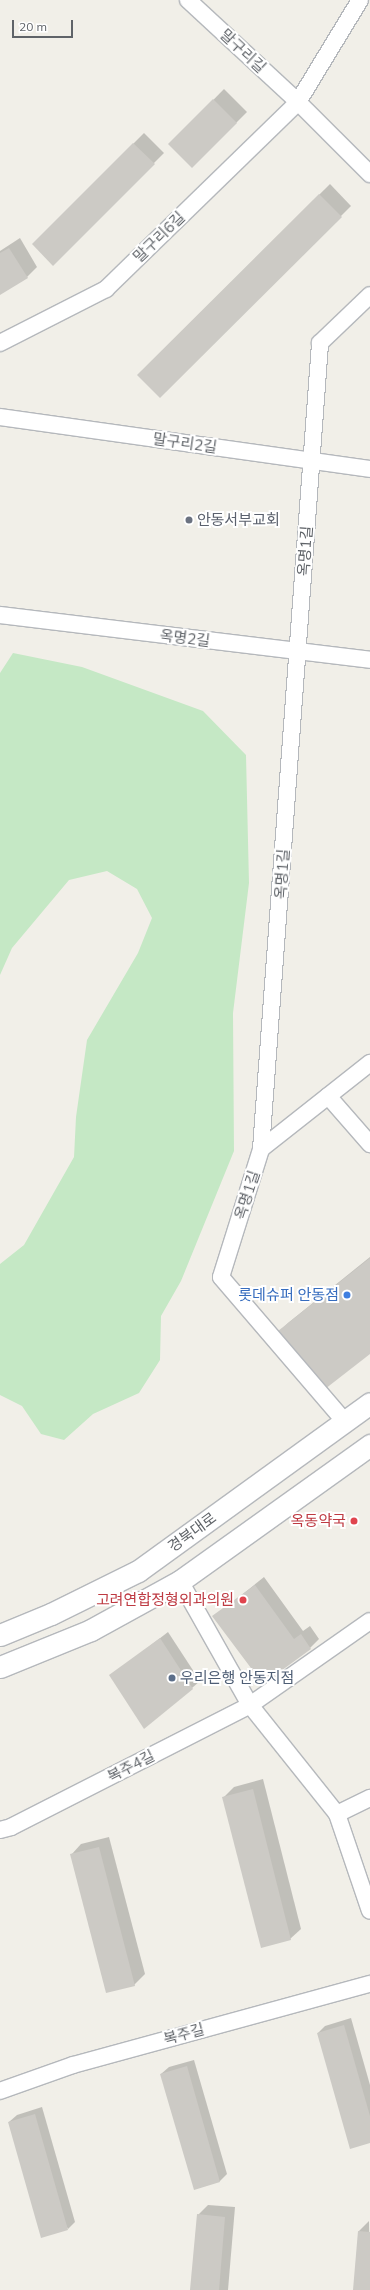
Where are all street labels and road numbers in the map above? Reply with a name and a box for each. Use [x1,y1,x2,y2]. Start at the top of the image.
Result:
street label: 말구리길 [217,26,269,76]
street label: 말구리6길 [130,208,188,266]
street label: 말구리2길 [152,430,218,456]
street label: 옥명1길 [294,525,316,577]
street label: 옥명2길 [159,626,211,650]
street label: 옥명1길 [271,848,293,900]
street label: 옥명1길 [231,1168,263,1222]
street label: 경북대로 [164,1508,220,1556]
street label: 복주4길 [104,1747,158,1785]
street label: 복주길 [162,2020,206,2048]

